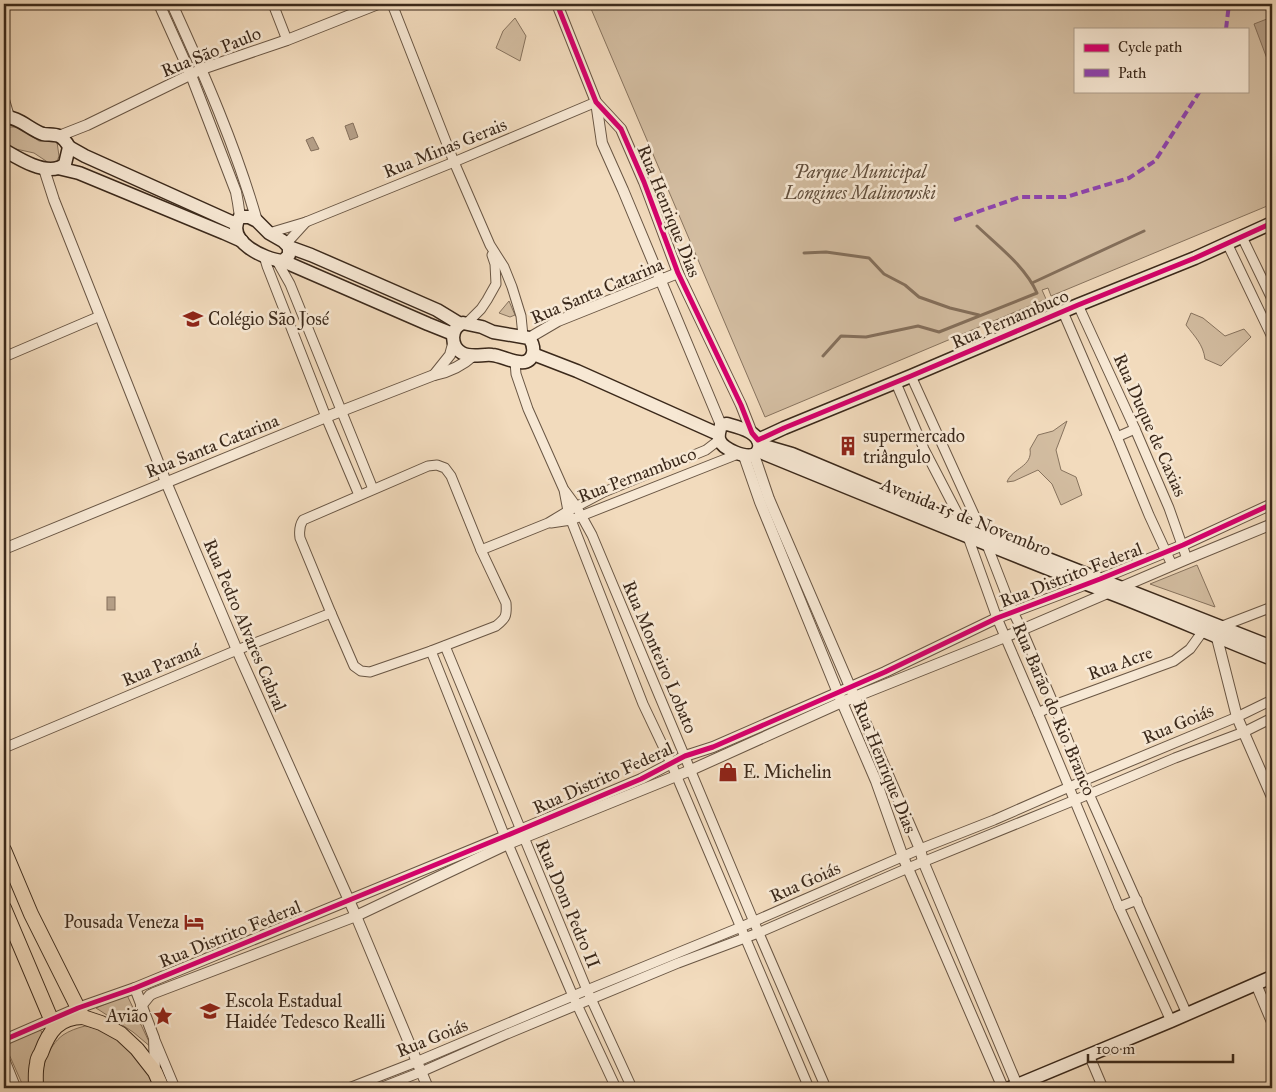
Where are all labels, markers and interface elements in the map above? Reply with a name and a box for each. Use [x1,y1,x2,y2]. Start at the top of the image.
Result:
street label: Rua São Paulo [158,22,264,82]
legend [1074,28,1248,92]
text: Cycle path [1118,38,1183,56]
text: Path [1118,64,1147,82]
street label: Rua Minas Gerais [380,113,510,183]
street label: Rua Henrique Dias [632,142,706,281]
park label: Parque Municipal Longines Malinowski [783,161,936,204]
street label: Rua Santa Catarina [527,253,667,329]
street label: Rua Pernambuco [948,284,1072,354]
school or university icon: Colégio São José [182,308,204,330]
place label: Colégio São José [208,308,330,331]
street label: Rua Duque de Caxias [1108,350,1191,500]
street label: Rua Santa Catarina [142,409,282,483]
place label: supermercado triângulo [863,425,965,469]
building icon: supermercado triângulo [837,435,859,457]
street label: Rua Pernambuco [575,442,699,508]
street label: Avenida 15 de Novembro [877,472,1054,561]
street label: Rua Pedro Alvares Cabral [199,536,291,715]
street label: Rua Distrito Federal [996,538,1146,612]
street label: Rua Monteiro Lobato [618,577,702,737]
street label: Rua Barão do Rio Branco [1008,619,1100,799]
street label: Rua Paraná [119,639,204,691]
street label: Rua Acre [1085,641,1155,685]
street label: Rua Henrique Dias [848,698,922,837]
street label: Rua Goiás [1139,699,1217,749]
street label: Rua Distrito Federal [529,737,677,819]
shop icon: E. Michelin [717,761,739,783]
place label: E. Michelin [743,761,832,783]
street label: Rua Dom Pedro II [531,836,605,972]
street label: Rua Goiás [766,857,844,907]
street label: Rua Distrito Federal [156,895,304,973]
place label: Pousada Veneza [64,911,179,933]
hotel icon: Pousada Veneza [183,911,205,933]
place label: Escola Estadual Haidée Tedesco Realli [225,990,386,1033]
school or university icon: Escola Estadual Haidée Tedesco Realli [199,1000,221,1022]
place label: Avião [105,1005,148,1027]
place icon: Avião [152,1005,174,1027]
street label: Rua Goiás [393,1014,471,1062]
scale bar [1088,1032,1234,1064]
text: 100 m [1096,1040,1136,1058]

